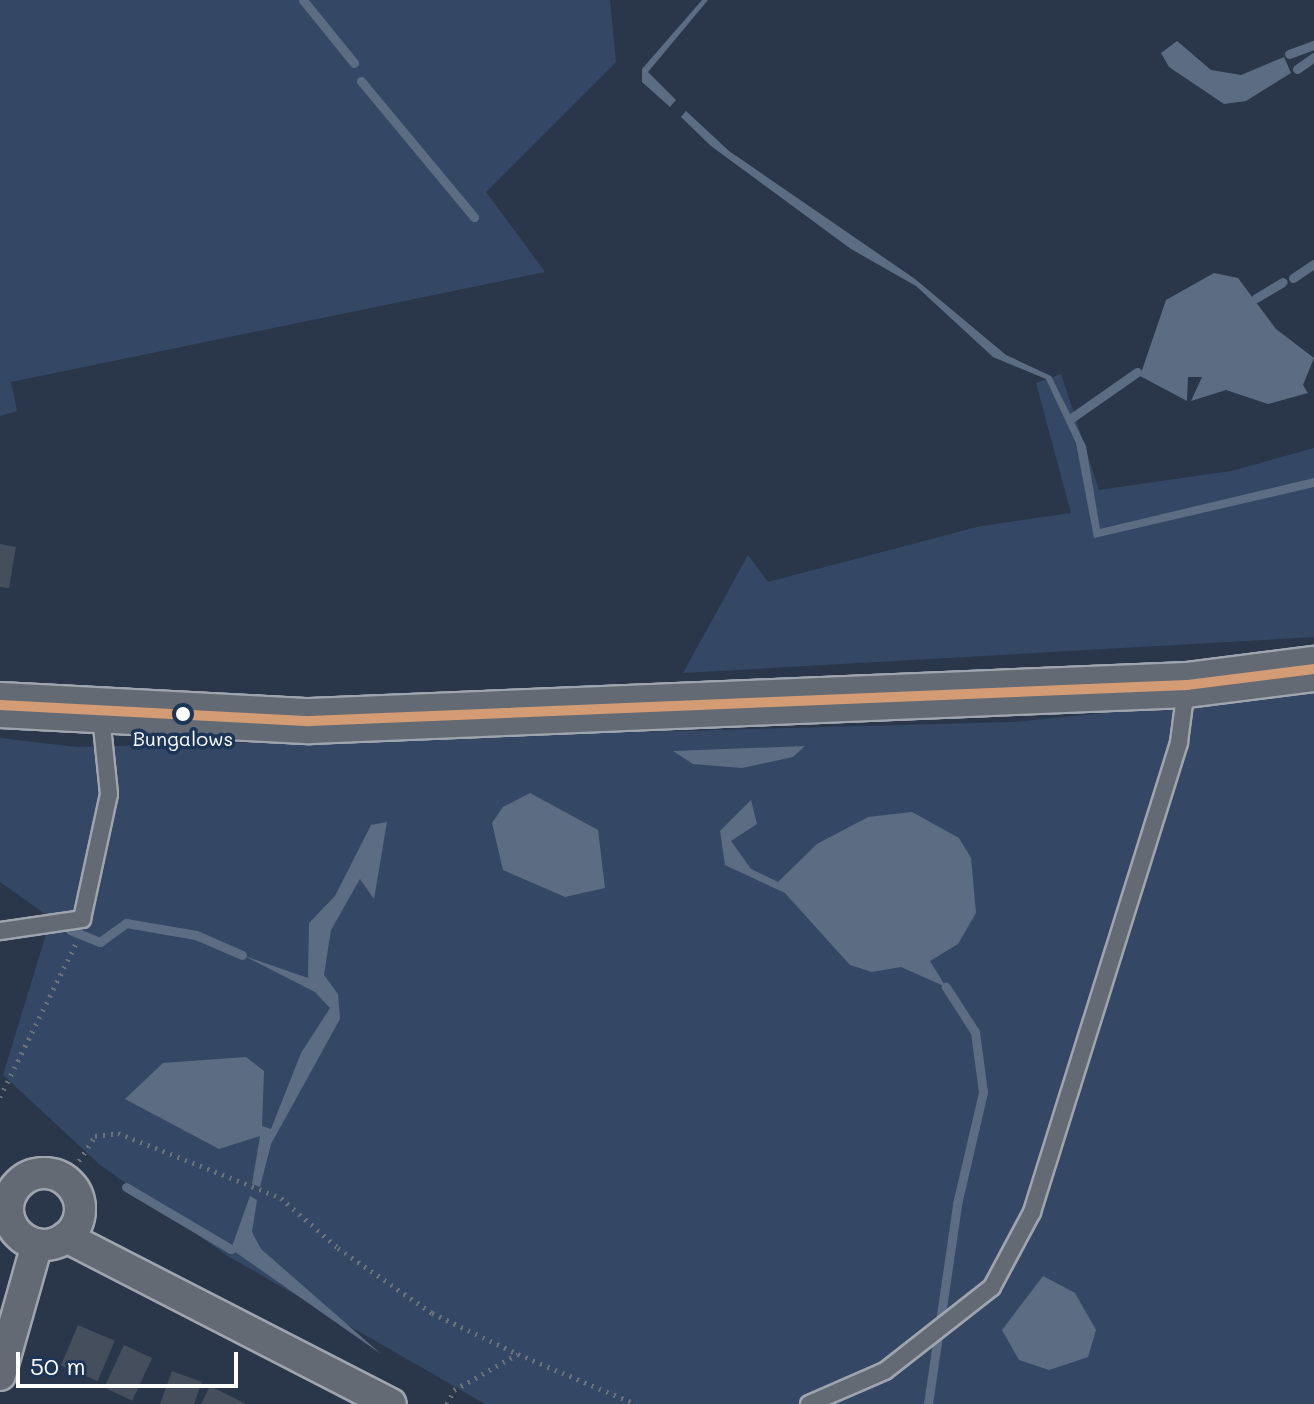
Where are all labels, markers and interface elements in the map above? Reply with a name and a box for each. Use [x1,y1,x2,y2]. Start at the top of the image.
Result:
marker: Bungalows [175,706,191,722]
place label: Bungalows [133,726,233,750]
scale bar [20,1336,242,1386]
text: 50 m [30,1350,86,1381]

